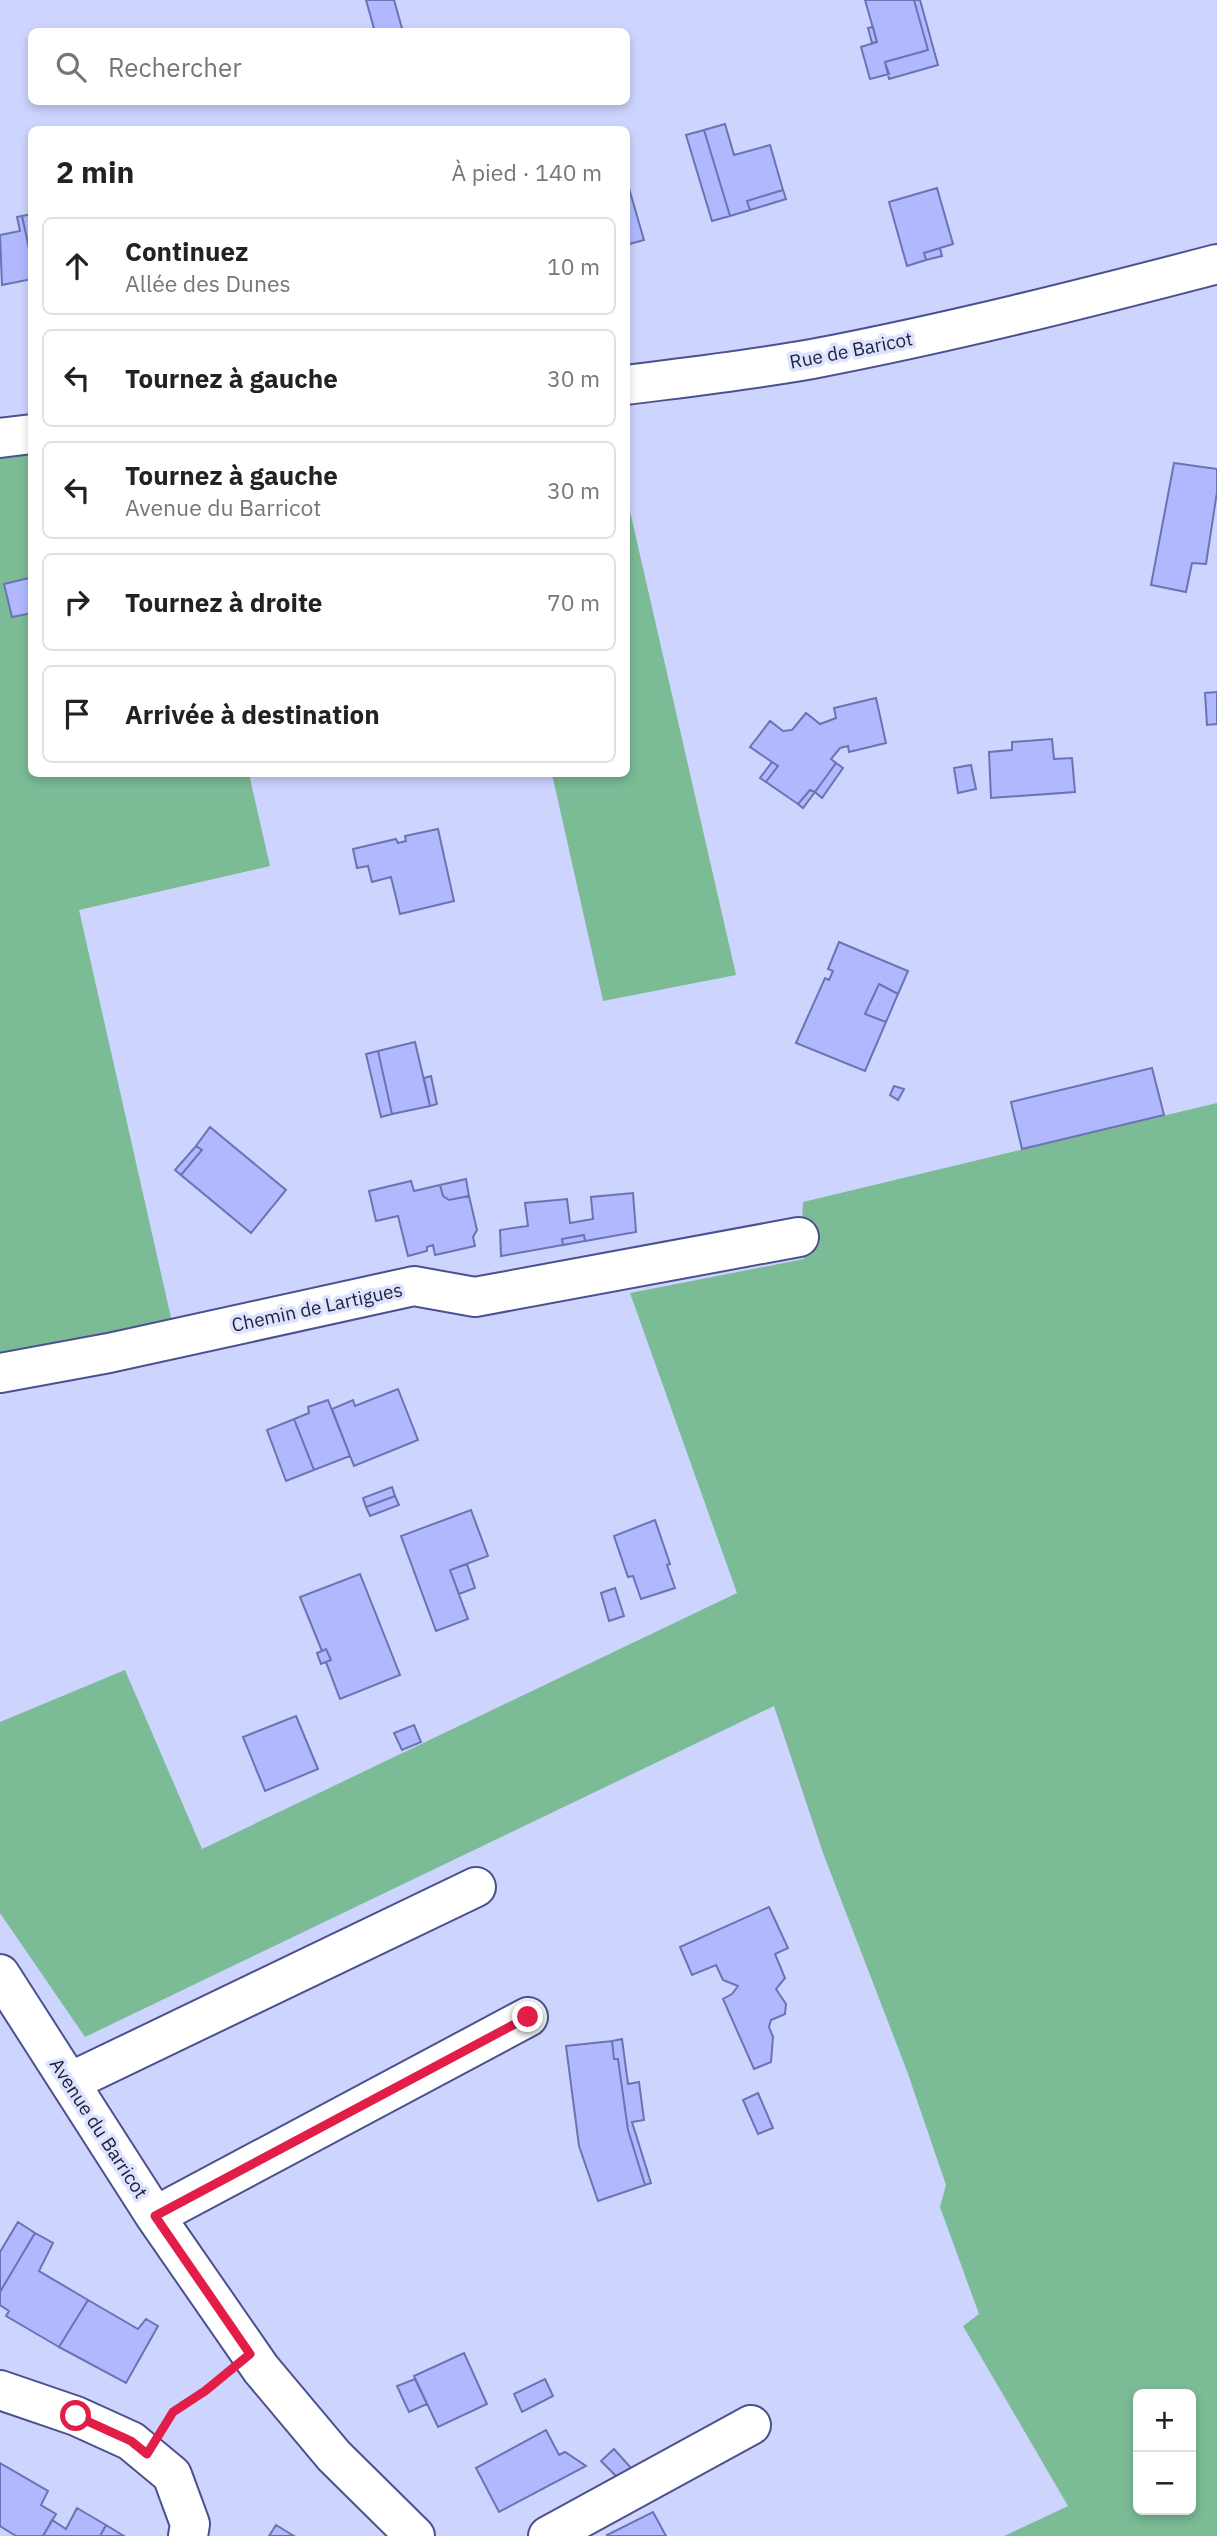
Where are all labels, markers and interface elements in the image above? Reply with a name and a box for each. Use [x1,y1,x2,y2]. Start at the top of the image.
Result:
search box [28,28,630,105]
icon: search [52,48,90,86]
text: Rechercher [108,50,242,84]
text: 2 min [56,152,134,191]
text: À pied · 140 m [452,157,602,187]
text: Continuez [125,234,248,268]
icon: ahead [58,247,96,285]
text: 10 m [547,251,600,281]
text: Allée des Dunes [125,268,291,298]
street label: Rue de Baricot [787,326,915,374]
icon: left [58,359,96,397]
text: Tournez à gauche [125,361,338,395]
text: 30 m [547,363,600,393]
text: Tournez à gauche [125,458,338,492]
icon: left [58,471,96,509]
text: 30 m [547,475,600,505]
text: Avenue du Barricot [125,492,321,522]
icon: right [58,583,96,621]
text: Tournez à droite [125,585,322,619]
text: 70 m [547,587,600,617]
icon: arrive [58,695,96,733]
text: Arrivée à destination [125,697,380,731]
street label: Chemin de Lartigues [229,1277,405,1337]
route end [512,2001,543,2032]
street label: Avenue du Barricot [45,2053,153,2203]
map controls [1133,2389,1196,2515]
button: + [1133,2389,1196,2452]
route start [60,2400,91,2431]
button: − [1133,2452,1196,2515]

